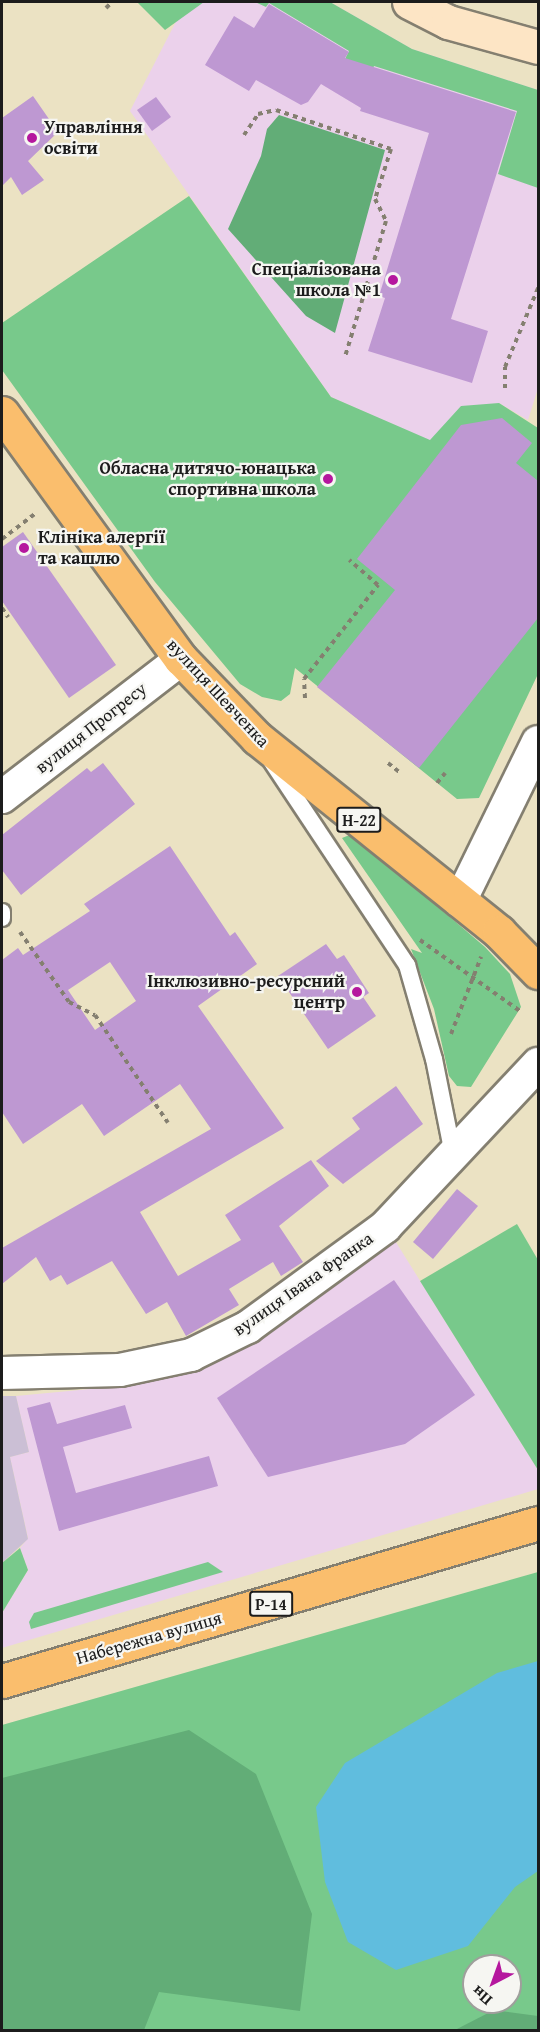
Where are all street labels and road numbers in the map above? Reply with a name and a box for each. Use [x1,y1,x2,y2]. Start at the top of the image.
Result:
street label: вулиця Шевченка [162,634,274,752]
street label: вулиця Прогресу [31,678,151,778]
road number: Н-22 [335,807,383,833]
street label: вулиця Івана Франка [229,1228,377,1340]
road number: Р-14 [248,1591,294,1617]
street label: Набережна вулиця [74,1607,224,1669]

